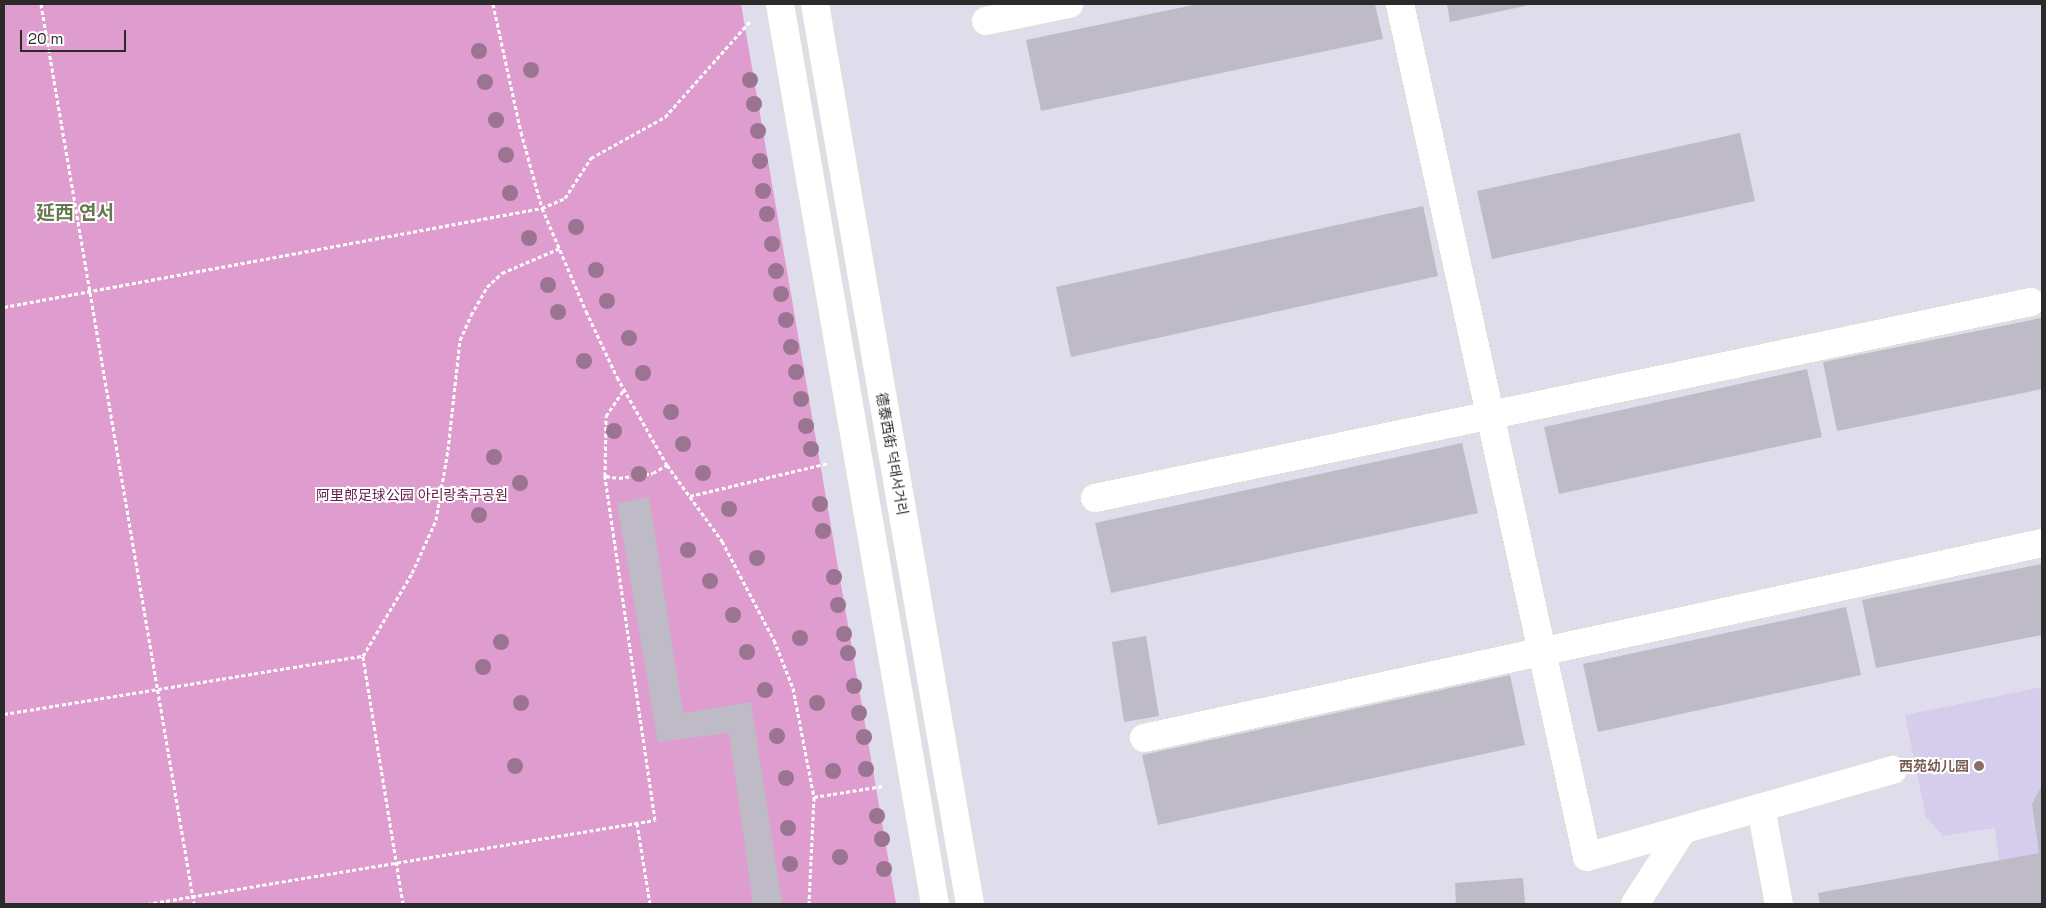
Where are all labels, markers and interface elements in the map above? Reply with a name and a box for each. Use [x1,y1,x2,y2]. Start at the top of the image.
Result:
scale bar [22,20,129,52]
text: 20 m [28,29,63,48]
district label: 延西 연서 [36,202,114,224]
street label: 德泰西街 덕태서거리 [873,391,911,517]
park label: 阿里郎足球公园 아리랑축구공원 [316,487,508,503]
place label: 西苑幼儿园 [1899,758,1969,774]
marker: 西苑幼儿园 [1973,760,1985,772]

